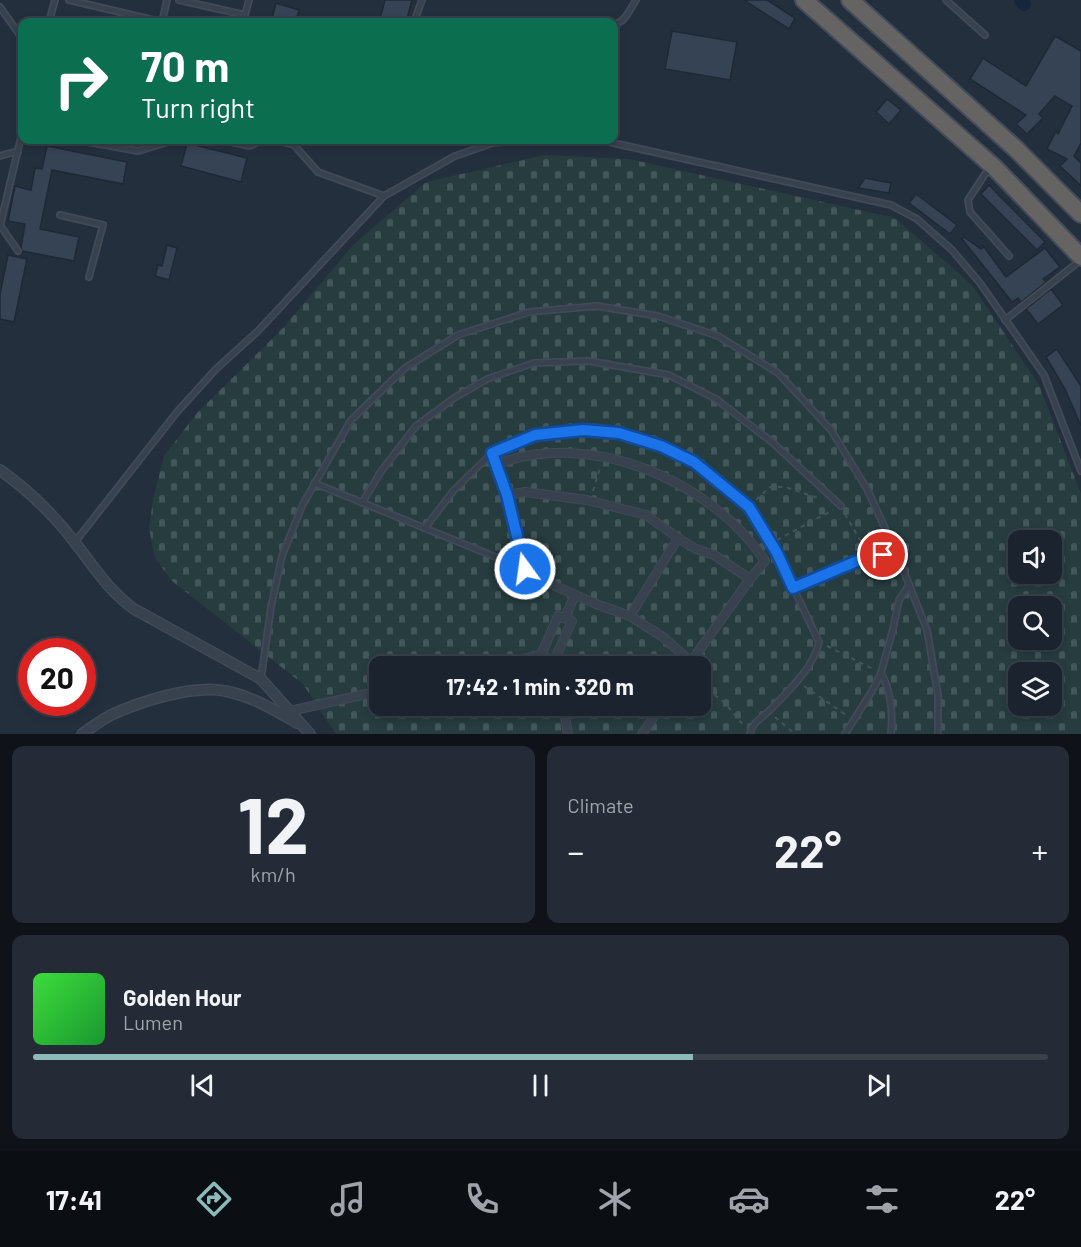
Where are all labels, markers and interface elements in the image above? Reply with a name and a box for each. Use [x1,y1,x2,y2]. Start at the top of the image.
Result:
text: 70 m [141,40,229,90]
icon: right [42,42,120,120]
text: Turn right [141,91,255,123]
pin [857,529,908,580]
map controls [1008,530,1062,716]
button: sound [1008,530,1062,584]
position arrow [493,537,557,601]
icon: arrive [866,538,899,571]
button: search [1008,596,1062,650]
speed limit sign: 20 [18,638,96,716]
button: layers [1008,662,1062,716]
text: 17:42 · 1 min · 320 m [446,673,634,699]
text: 12 [238,776,309,870]
text: Climate [568,793,634,817]
text: 22° [774,823,841,877]
text: − [568,831,584,871]
text: + [1031,831,1048,871]
text: km/h [251,862,296,886]
text: Golden Hour [123,984,241,1010]
text: Lumen [123,1010,183,1034]
icon: previous [186,1069,219,1102]
icon: pause [524,1069,557,1102]
icon: next [862,1069,895,1102]
icon: directions [193,1178,235,1220]
icon: music [327,1178,369,1220]
icon: phone [461,1178,503,1220]
icon: climate [594,1178,636,1220]
icon: car [728,1178,770,1220]
icon: filters [861,1178,903,1220]
text: 17:41 [46,1183,102,1215]
text: 22° [995,1183,1035,1215]

